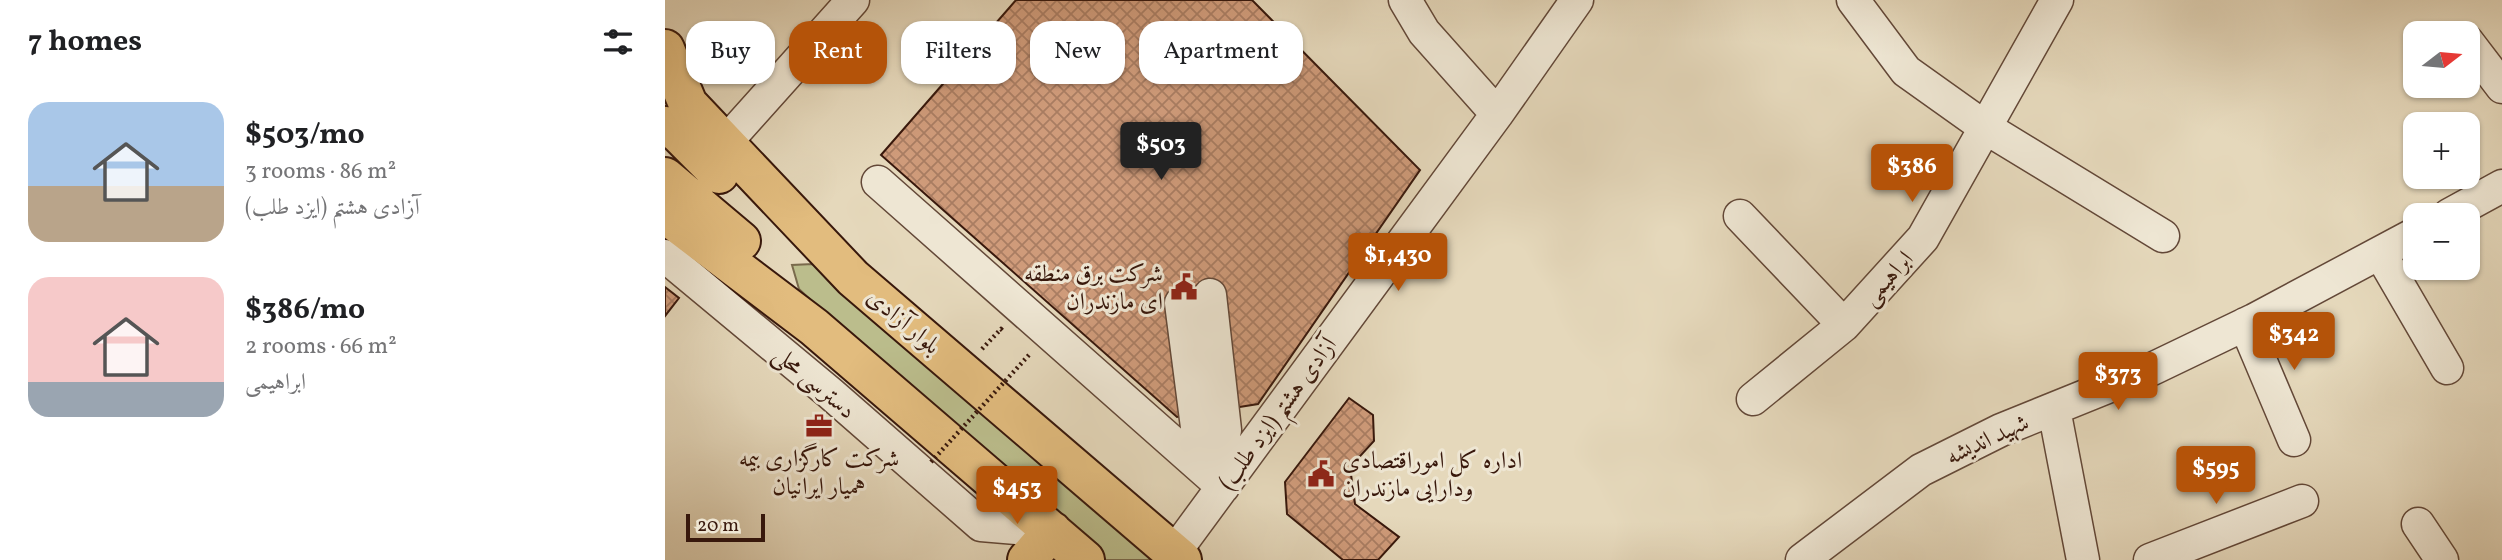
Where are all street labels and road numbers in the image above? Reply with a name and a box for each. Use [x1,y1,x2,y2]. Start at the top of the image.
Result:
street label: ابراهیمی [1855,244,1922,314]
street label: بلوار آزادی [858,282,947,364]
street label: آزادی هشتم (ایزد طلب) [1211,328,1352,501]
street label: دسترسی محلی [765,339,862,428]
street label: شهید اندیشه [1941,407,2035,475]

